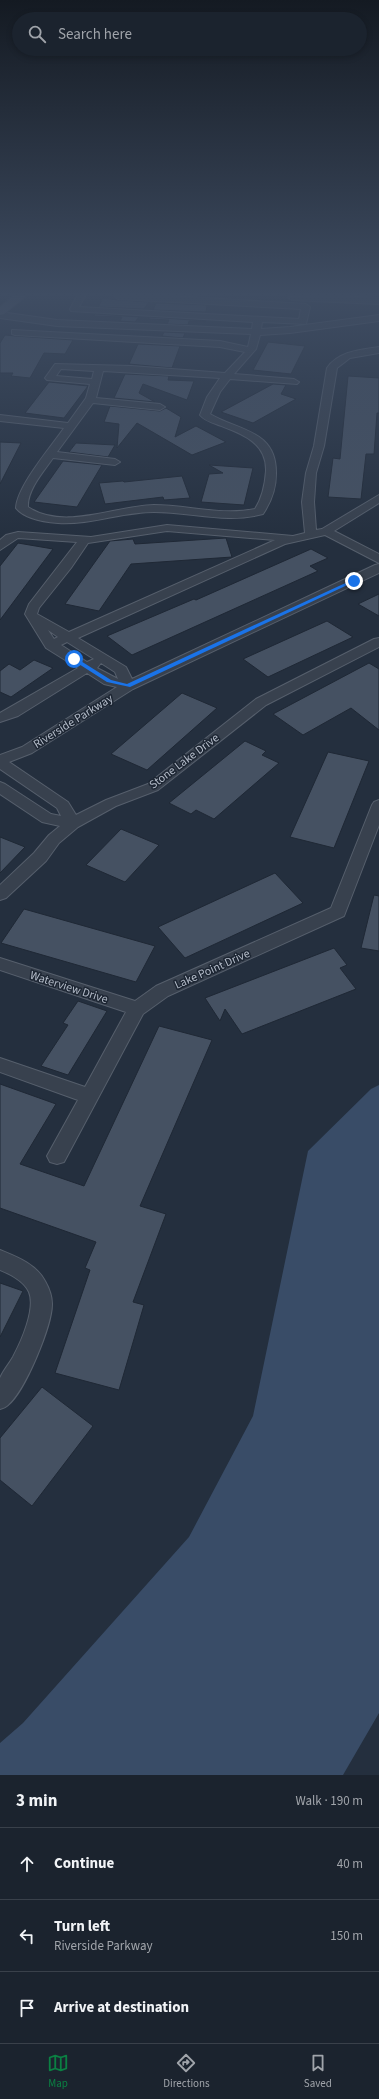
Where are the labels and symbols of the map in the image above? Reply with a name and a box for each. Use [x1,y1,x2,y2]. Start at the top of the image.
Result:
route end [345,572,363,590]
route start [65,650,83,668]
street label: Riverside Parkway [30,690,117,753]
street label: Stone Lake Drive [146,729,223,793]
street label: Lake Point Drive [172,945,253,994]
street label: Waterview Drive [28,967,110,1008]

